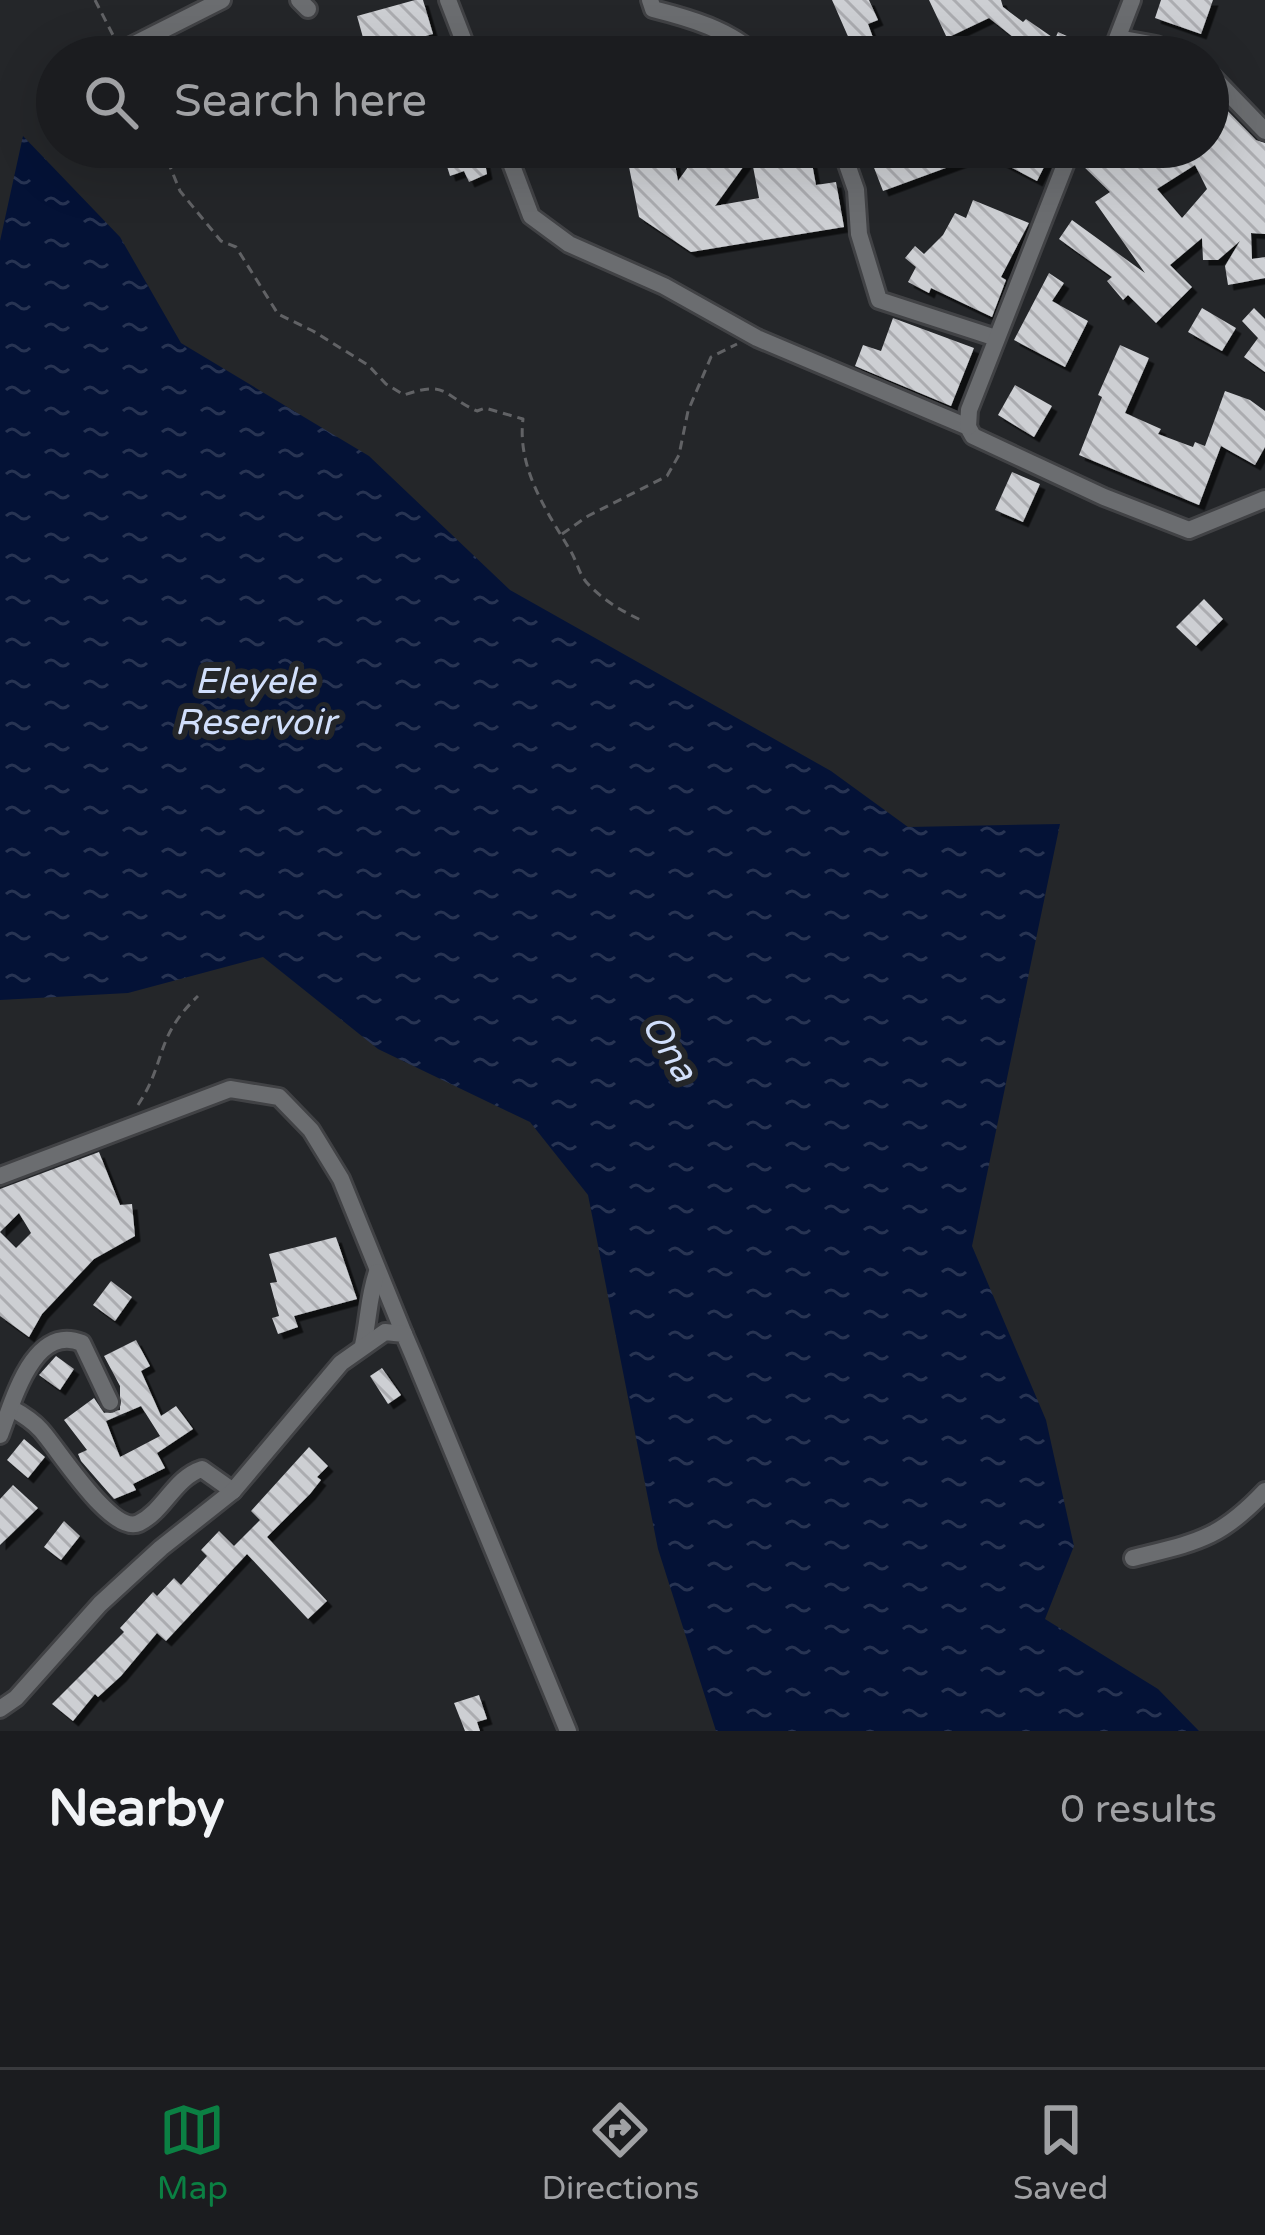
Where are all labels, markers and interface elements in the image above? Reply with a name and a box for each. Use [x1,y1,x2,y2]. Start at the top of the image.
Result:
search box [36,36,1229,168]
icon: search [78,69,144,135]
text: Search here [174,75,427,129]
water label: Eleyele Reservoir [175,660,340,744]
water label: Ona [632,1006,706,1090]
text: Nearby [48,1778,225,1840]
text: 0 results [1060,1786,1217,1833]
tab: Map [157,2097,228,2208]
tab: Directions [542,2097,699,2208]
tab: Saved [1013,2097,1108,2208]

